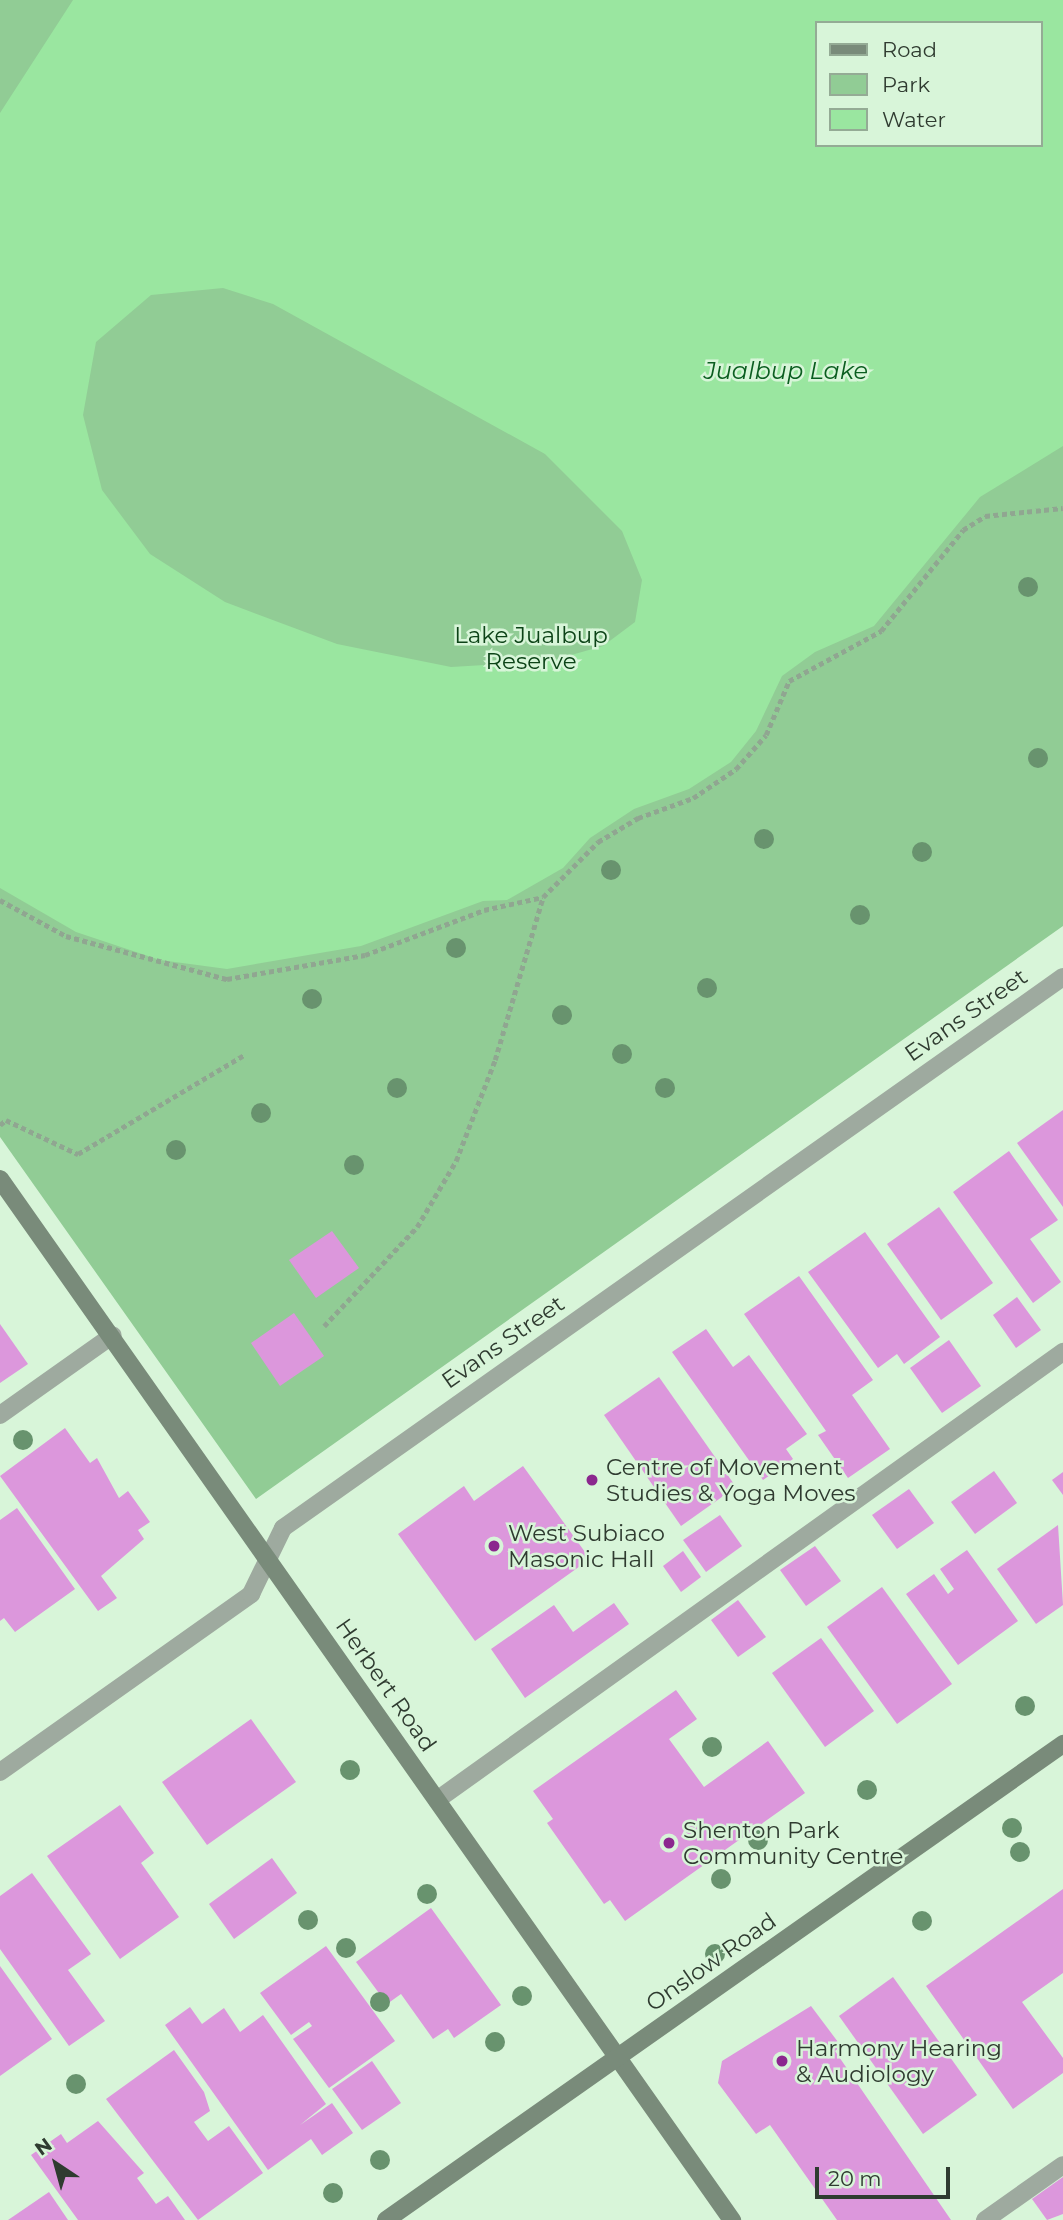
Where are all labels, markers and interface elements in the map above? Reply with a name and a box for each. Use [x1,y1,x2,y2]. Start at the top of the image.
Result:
legend [814,21,1042,147]
text: Road [882,37,937,62]
text: Park [882,72,930,97]
text: Water [882,107,946,132]
water label: Jualbup Lake [704,357,868,385]
park label: Lake Jualbup Reserve [454,621,608,675]
street label: Evans Street [899,963,1033,1067]
street label: Evans Street [436,1290,570,1394]
place label: Centre of Movement Studies & Yoga Moves [606,1453,856,1507]
marker: Centre of Movement Studies & Yoga Moves [584,1472,600,1488]
place label: West Subiaco Masonic Hall [508,1519,665,1573]
marker: West Subiaco Masonic Hall [486,1538,502,1554]
street label: Herbert Road [330,1613,442,1757]
place label: Shenton Park Community Centre [683,1816,903,1870]
marker: Shenton Park Community Centre [661,1835,677,1851]
street label: Onslow Road [641,1907,781,2017]
place label: Harmony Hearing & Audiology [796,2034,1002,2088]
marker: Harmony Hearing & Audiology [774,2053,790,2069]
north arrow [21,2129,91,2199]
text: N [30,2133,56,2160]
scale bar [818,2154,953,2198]
text: 20 m [828,2166,882,2191]

